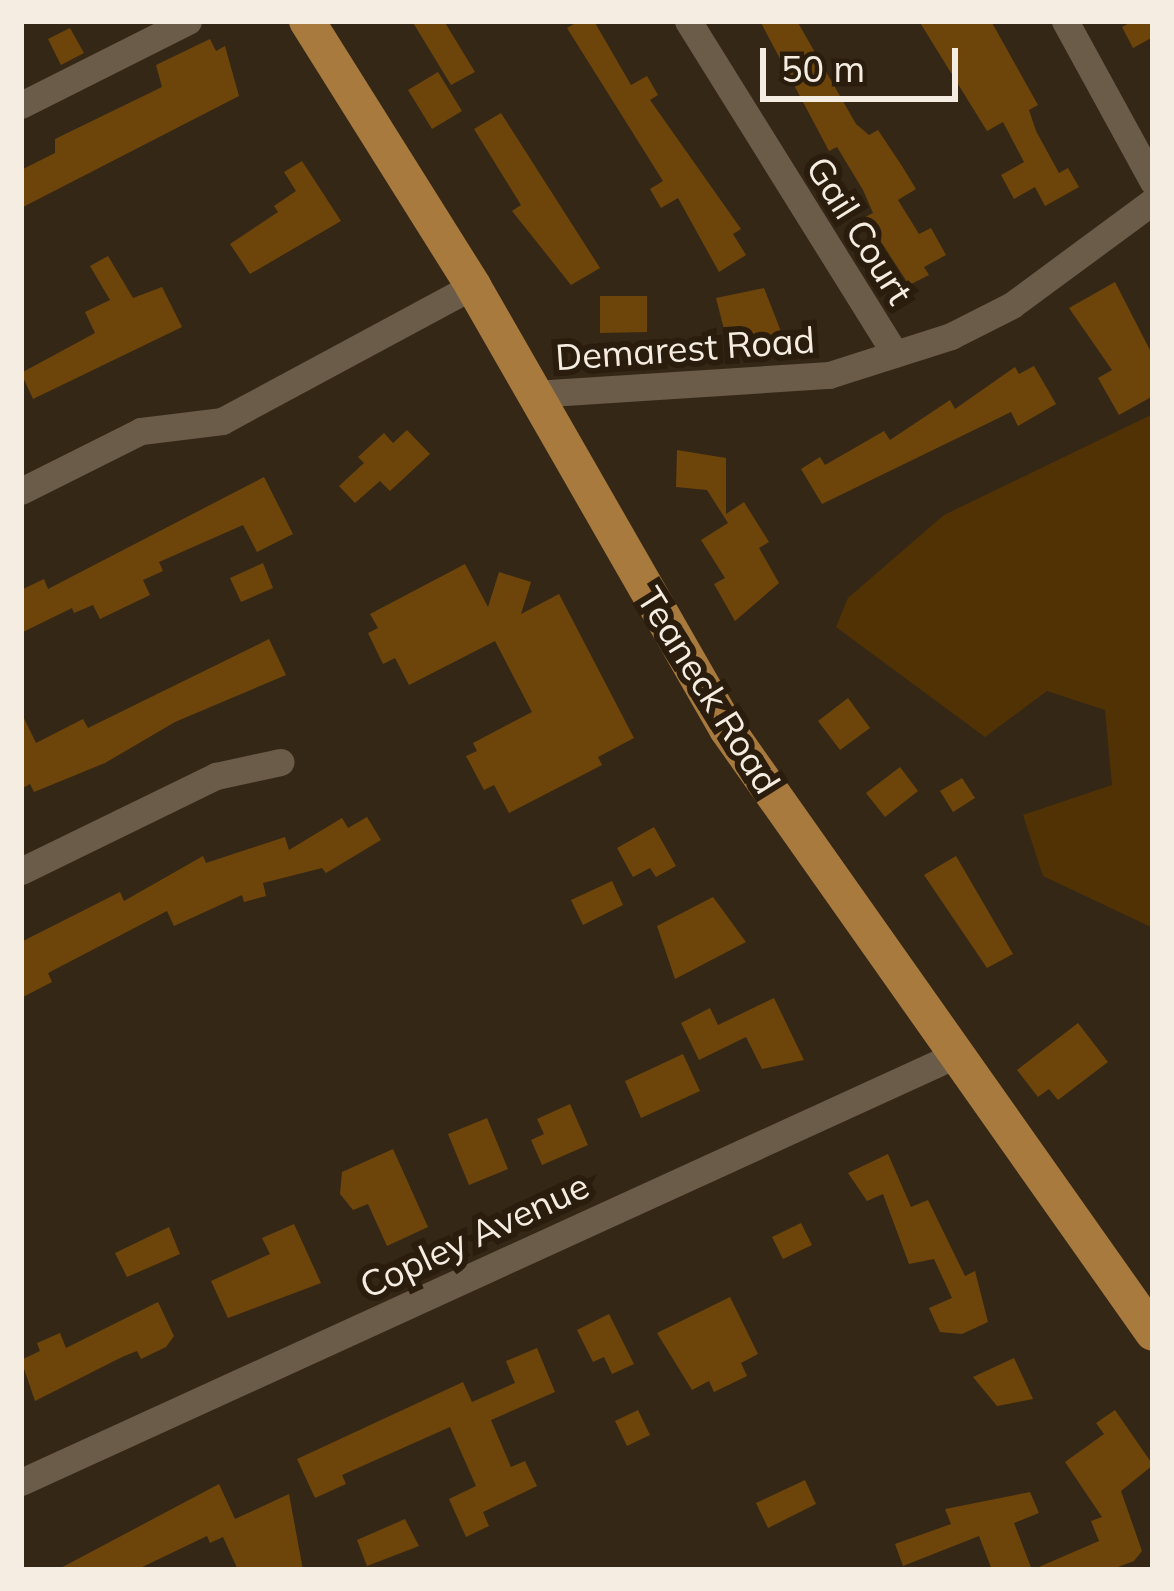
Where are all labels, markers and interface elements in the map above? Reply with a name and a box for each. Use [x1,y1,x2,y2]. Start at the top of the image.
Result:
scale bar [766,24,964,98]
text: 50 m [781,46,865,91]
street label: Gail Court [798,148,922,312]
street label: Demarest Road [554,317,816,379]
street label: Teaneck Road [628,579,790,801]
street label: Copley Avenue [353,1163,595,1307]

